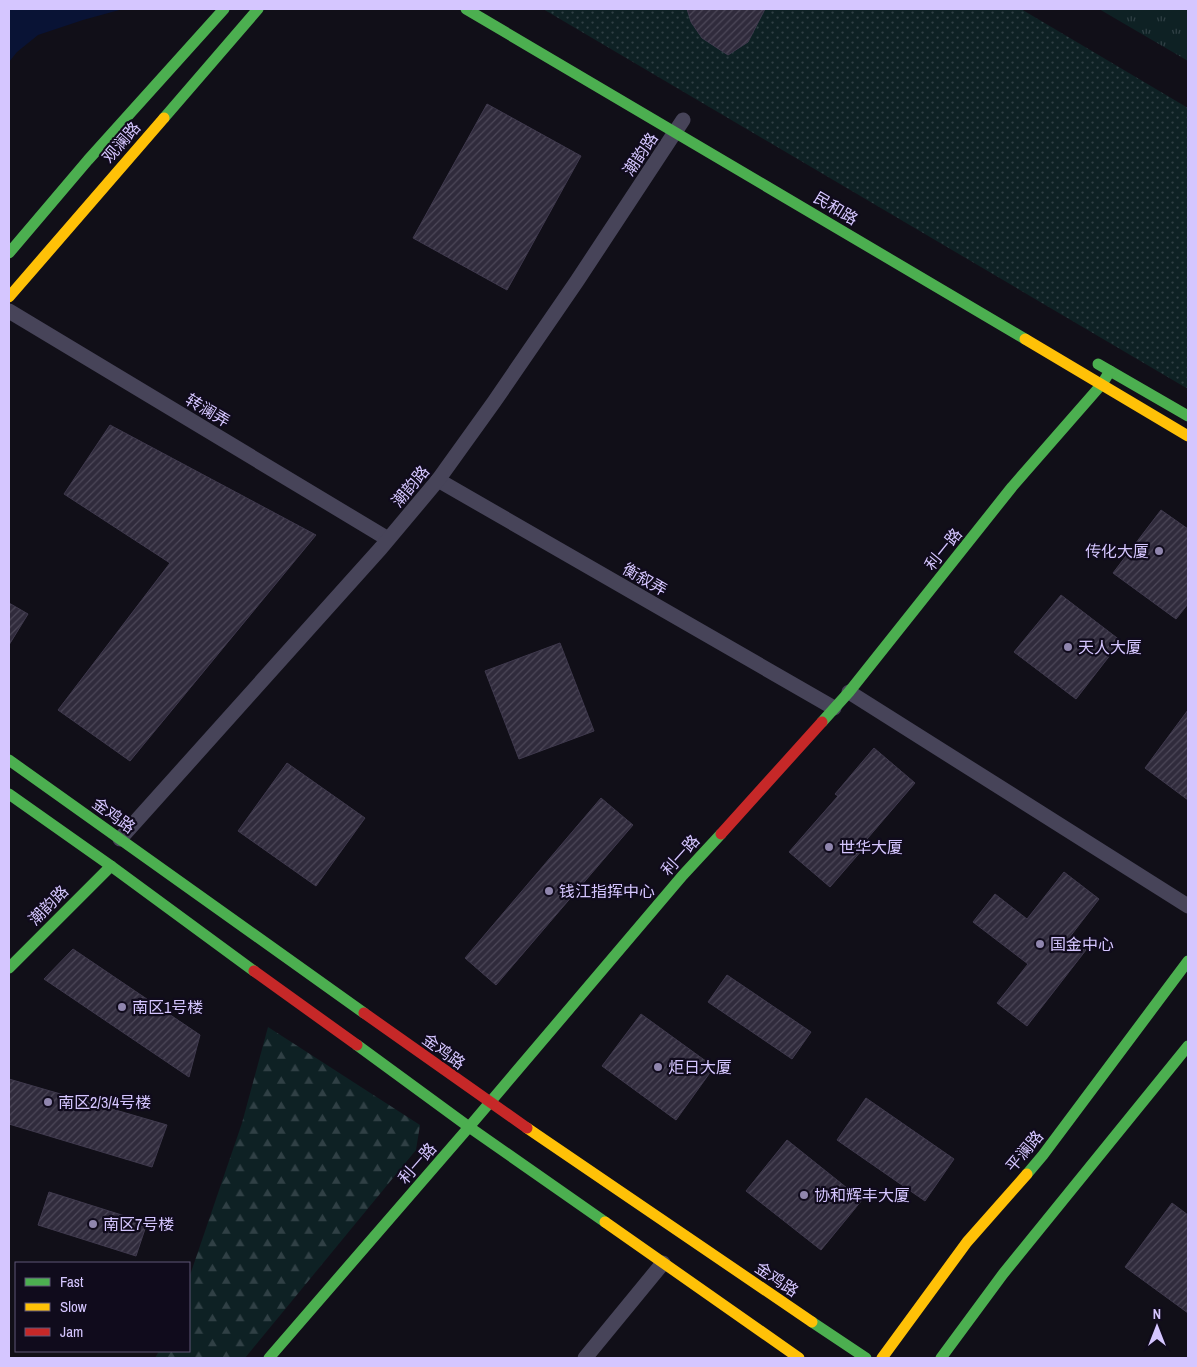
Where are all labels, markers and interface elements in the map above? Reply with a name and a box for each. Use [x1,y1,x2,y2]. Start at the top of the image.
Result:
street label: 观澜路 [97,117,145,167]
street label: 潮韵路 [617,128,663,180]
street label: 民和路 [810,186,862,230]
street label: 转澜弄 [182,388,234,432]
street label: 潮韵路 [386,461,434,511]
street label: 利一路 [919,523,967,575]
place label: 传化大厦 [1085,540,1149,562]
marker: 传化大厦 [1153,545,1165,557]
street label: 衡叙弄 [619,557,671,601]
place label: 天人大厦 [1078,636,1142,658]
marker: 天人大厦 [1062,641,1074,653]
street label: 金鸡路 [88,792,140,838]
street label: 利一路 [656,830,704,880]
place label: 世华大厦 [839,836,903,858]
marker: 世华大厦 [823,841,835,853]
street label: 潮韵路 [23,880,73,930]
place label: 钱江指挥中心 [559,880,655,902]
marker: 钱江指挥中心 [543,885,555,897]
place label: 国金中心 [1050,933,1114,955]
marker: 国金中心 [1034,938,1046,950]
place label: 南区1号楼 [132,996,203,1018]
marker: 南区1号楼 [116,1001,128,1013]
street label: 金鸡路 [418,1028,470,1074]
place label: 炬日大厦 [668,1056,732,1078]
marker: 炬日大厦 [652,1061,664,1073]
place label: 南区2/3/4号楼 [58,1091,151,1113]
marker: 南区2/3/4号楼 [42,1096,54,1108]
street label: 平澜路 [1000,1126,1048,1176]
street label: 利一路 [393,1138,441,1188]
place label: 协和辉丰大厦 [814,1184,910,1206]
marker: 协和辉丰大厦 [798,1189,810,1201]
place label: 南区7号楼 [103,1213,174,1235]
marker: 南区7号楼 [87,1218,99,1230]
street label: 金鸡路 [751,1256,803,1302]
legend [15,1262,190,1352]
text: Fast [60,1271,84,1292]
text: Slow [60,1296,87,1317]
north arrow [1132,1302,1182,1352]
text: N [1153,1305,1161,1323]
text: Jam [60,1321,83,1342]

